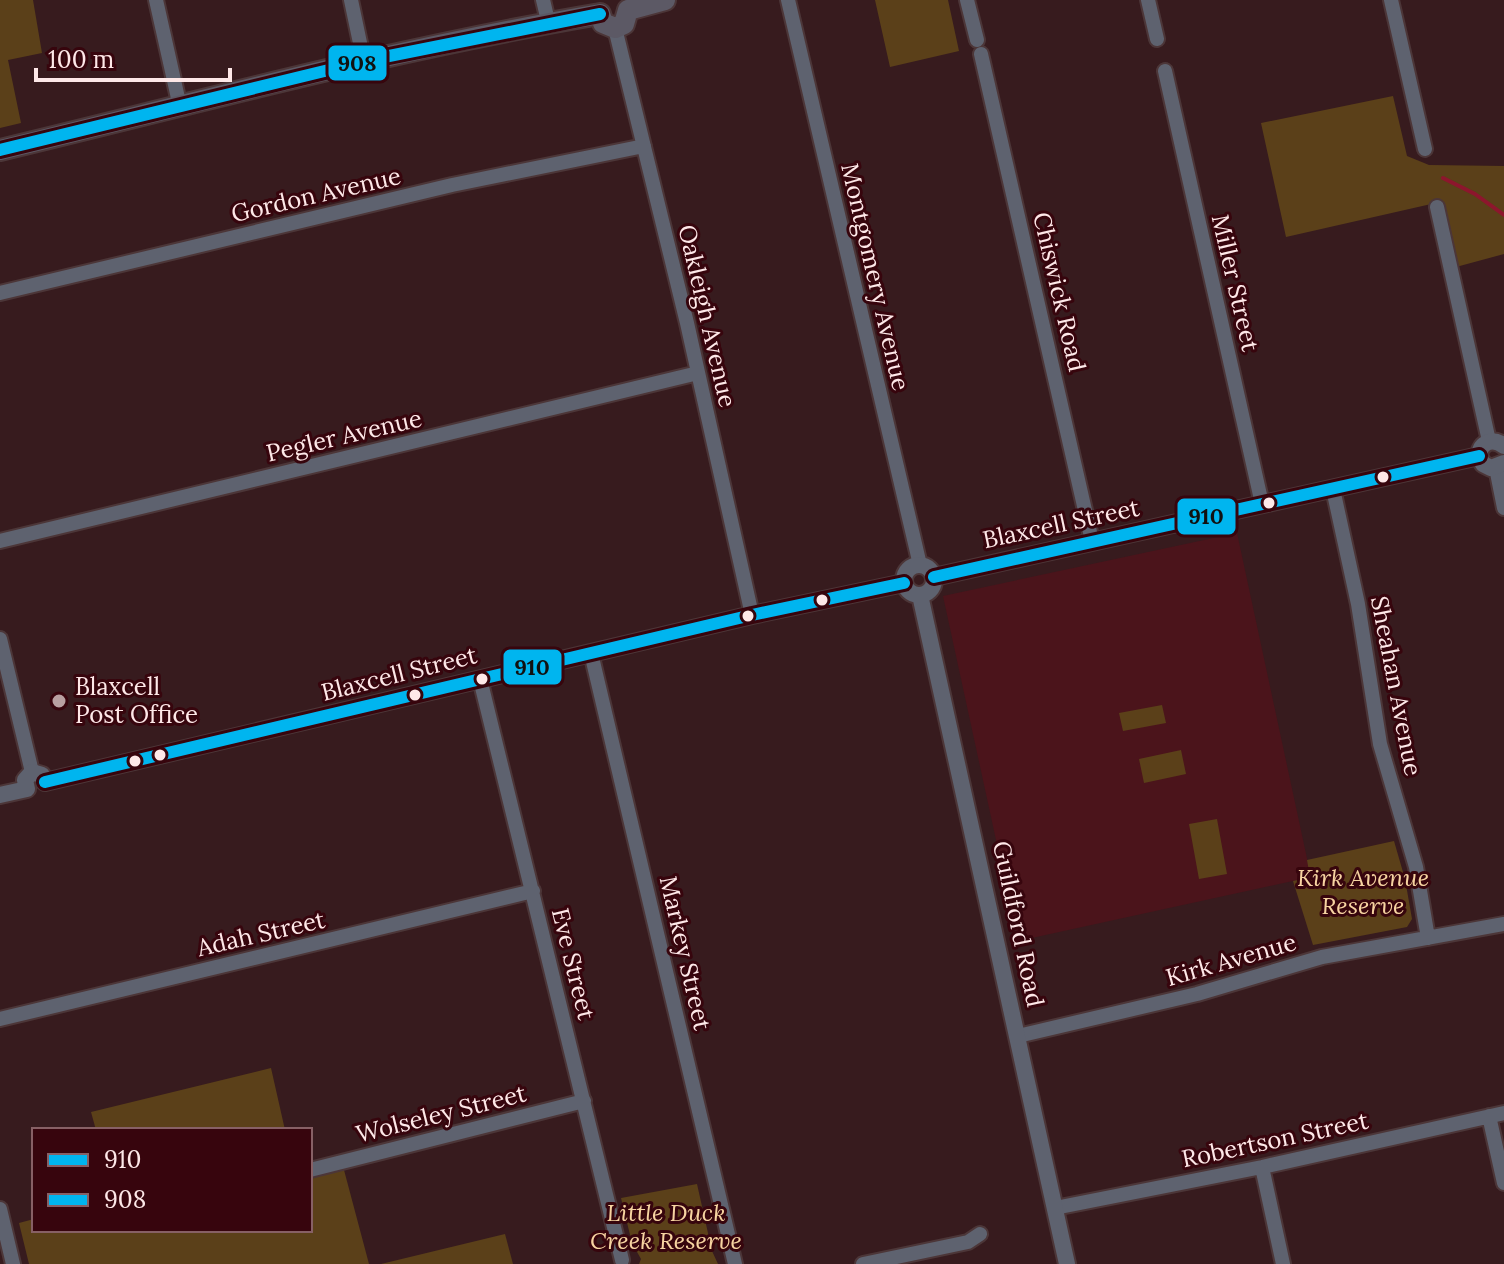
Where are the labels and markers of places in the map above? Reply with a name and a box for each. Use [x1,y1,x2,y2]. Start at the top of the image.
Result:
unlabelled marker [1375,469,1391,485]
unlabelled marker [1261,495,1277,511]
unlabelled marker [814,592,830,608]
unlabelled marker [740,608,756,624]
place label: Blaxcell Post Office [75,671,198,730]
unlabelled marker [474,671,490,687]
unlabelled marker [407,687,423,703]
marker: Blaxcell Post Office [50,692,68,710]
unlabelled marker [152,747,168,763]
unlabelled marker [127,753,143,769]

